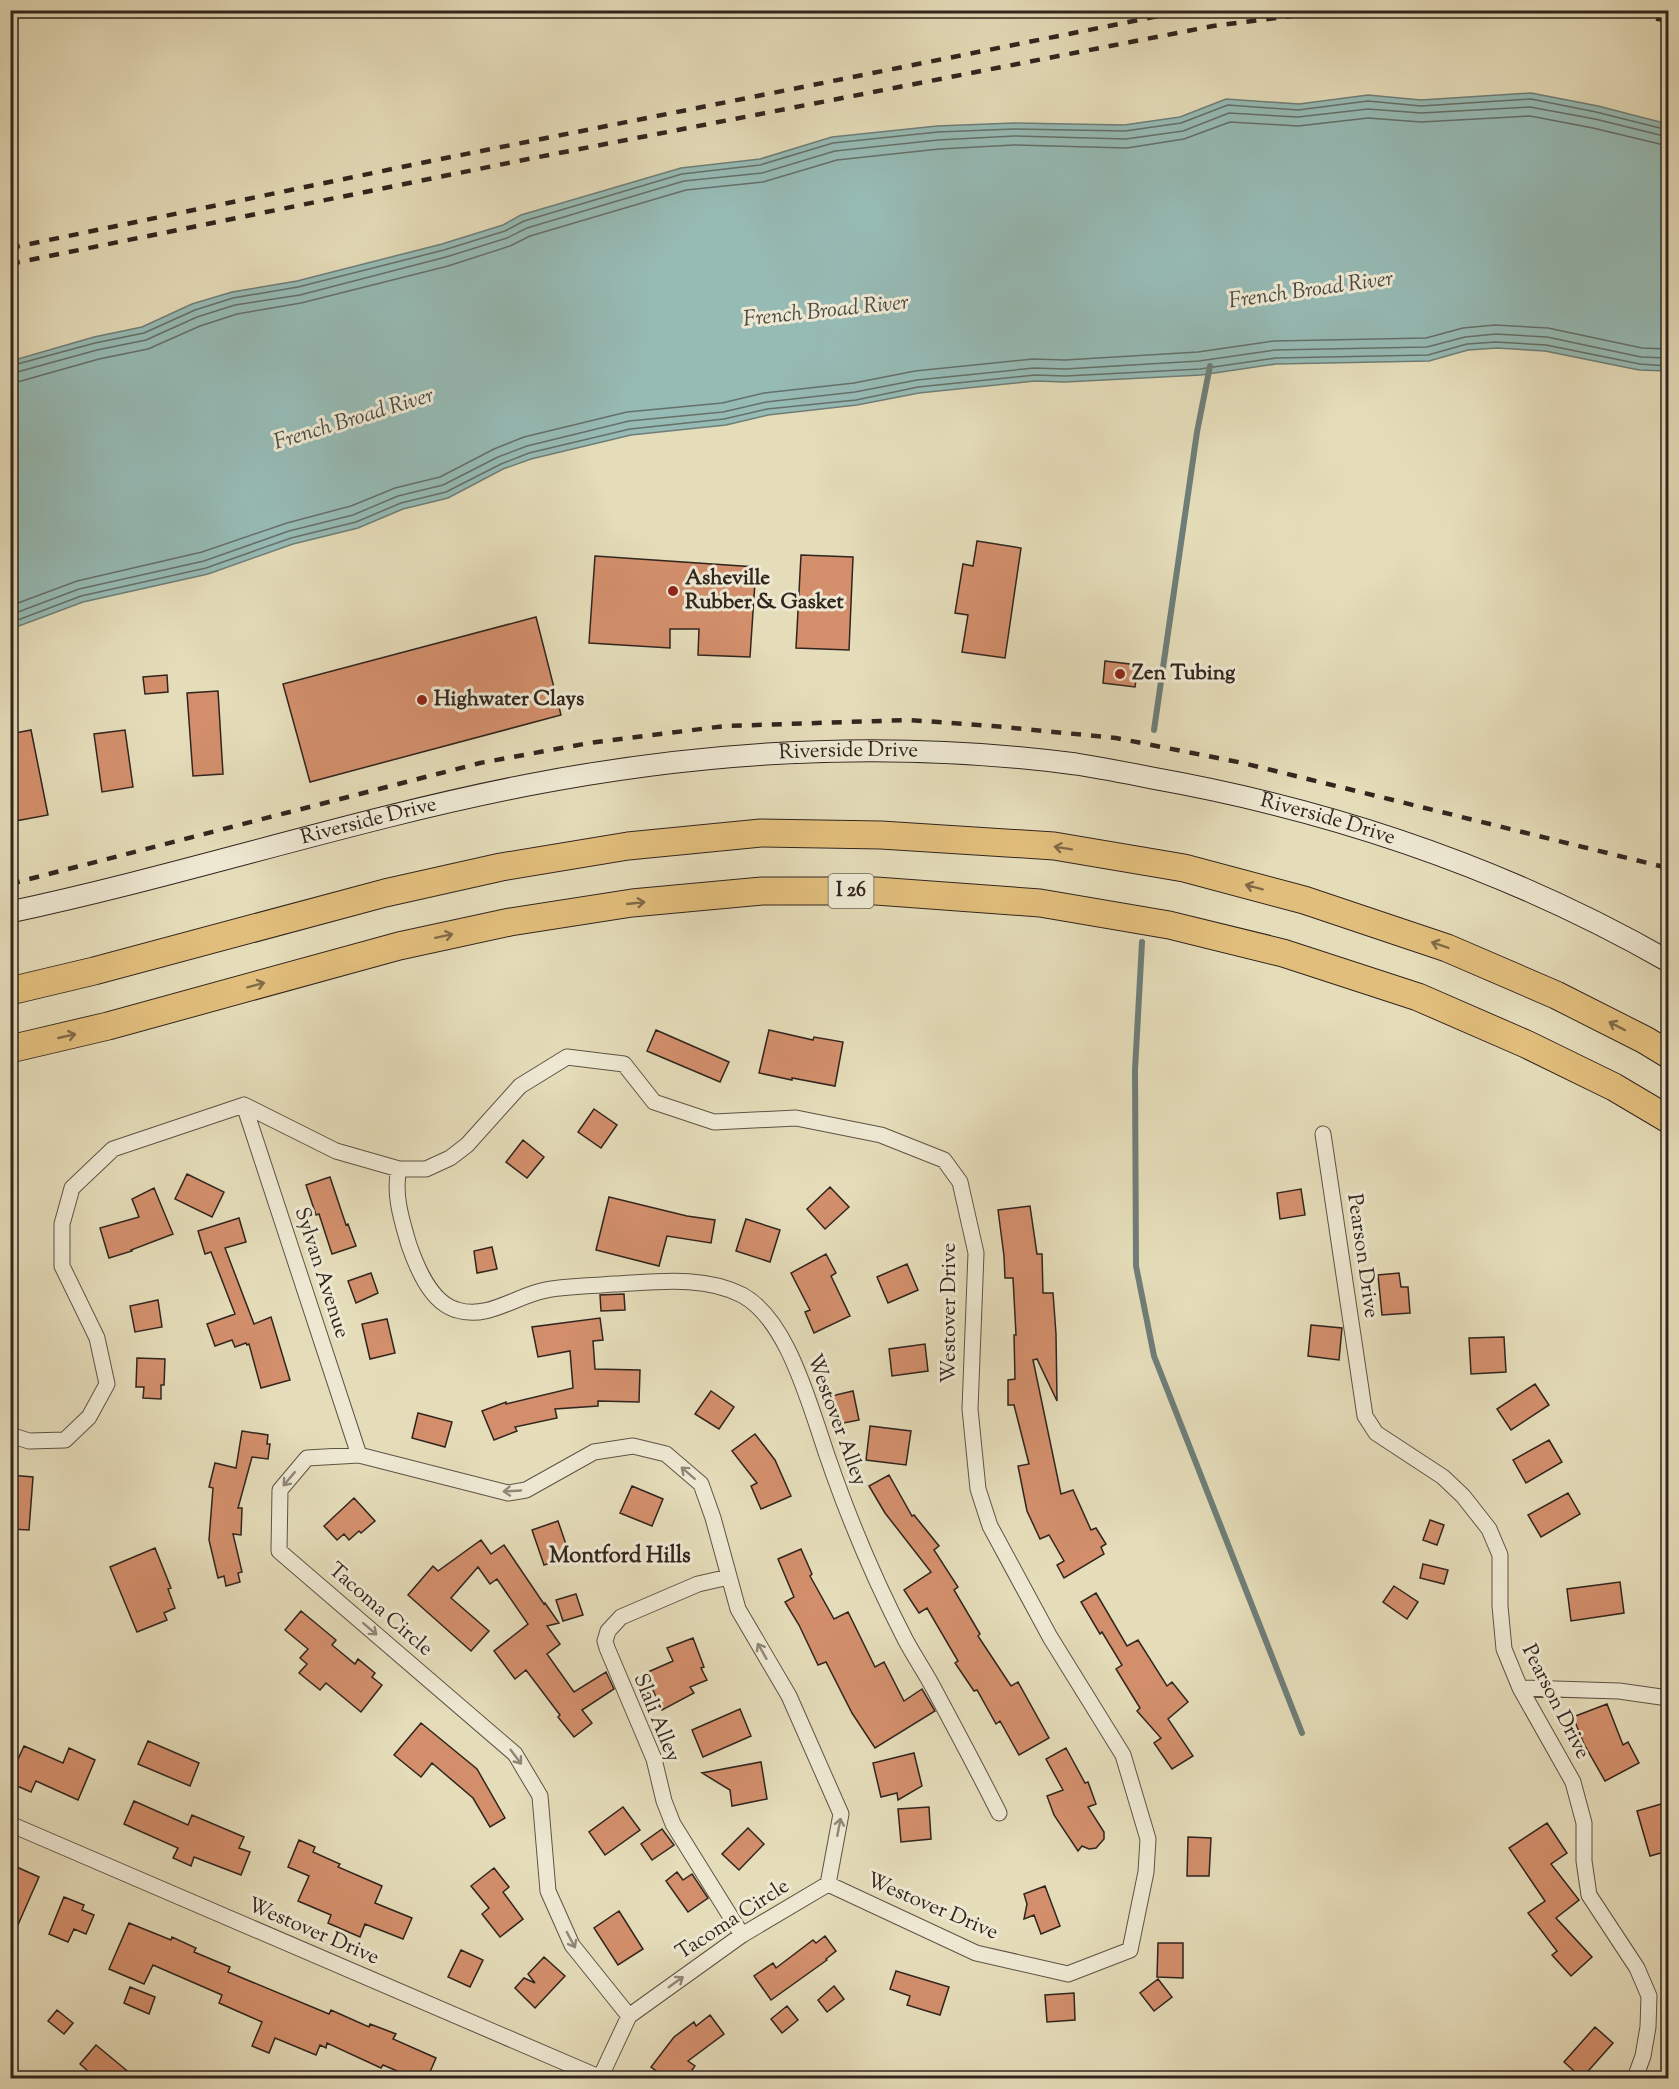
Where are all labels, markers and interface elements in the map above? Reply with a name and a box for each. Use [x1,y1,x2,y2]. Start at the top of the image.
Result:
water label: French Broad River [1226,264,1396,318]
water label: French Broad River [742,287,911,337]
water label: French Broad River [270,380,438,460]
place label: Asheville Rubber & Gasket [685,564,844,618]
marker: Asheville Rubber & Gasket [666,584,680,598]
place label: Zen Tubing [1132,659,1236,689]
marker: Zen Tubing [1113,667,1127,681]
place label: Highwater Clays [434,685,584,715]
marker: Highwater Clays [415,693,429,707]
street label: Riverside Drive [778,736,919,768]
street label: Riverside Drive [1257,786,1399,854]
street label: Riverside Drive [297,790,440,853]
one-way arrow [1054,842,1074,853]
road number: I 26 [828,874,874,908]
one-way arrow [1245,881,1264,892]
one-way arrow [626,897,646,908]
one-way arrow [434,930,454,941]
one-way arrow [1431,939,1450,950]
one-way arrow [246,979,265,990]
one-way arrow [1609,1020,1627,1031]
one-way arrow [58,1029,77,1041]
street label: Pearson Drive [1338,1192,1386,1320]
street label: Sylvan Avenue [286,1204,356,1342]
street label: Westover Drive [935,1243,965,1383]
street label: Westover Alley [798,1350,874,1491]
one-way arrow [681,1466,696,1480]
one-way arrow [283,1471,296,1487]
one-way arrow [503,1485,522,1496]
district label: Montford Hills [549,1541,691,1573]
street label: Tacoma Circle [321,1556,439,1664]
one-way arrow [362,1622,377,1636]
street label: Pearson Drive [1513,1639,1597,1765]
one-way arrow [756,1642,768,1659]
street label: Slali Alley [625,1669,687,1767]
one-way arrow [509,1749,522,1765]
one-way arrow [834,1818,845,1837]
street label: Westover Drive [862,1866,1002,1948]
street label: Tacoma Circle [670,1872,796,1968]
street label: Westover Drive [243,1891,383,1973]
one-way arrow [565,1930,577,1948]
one-way arrow [668,1976,684,1988]

